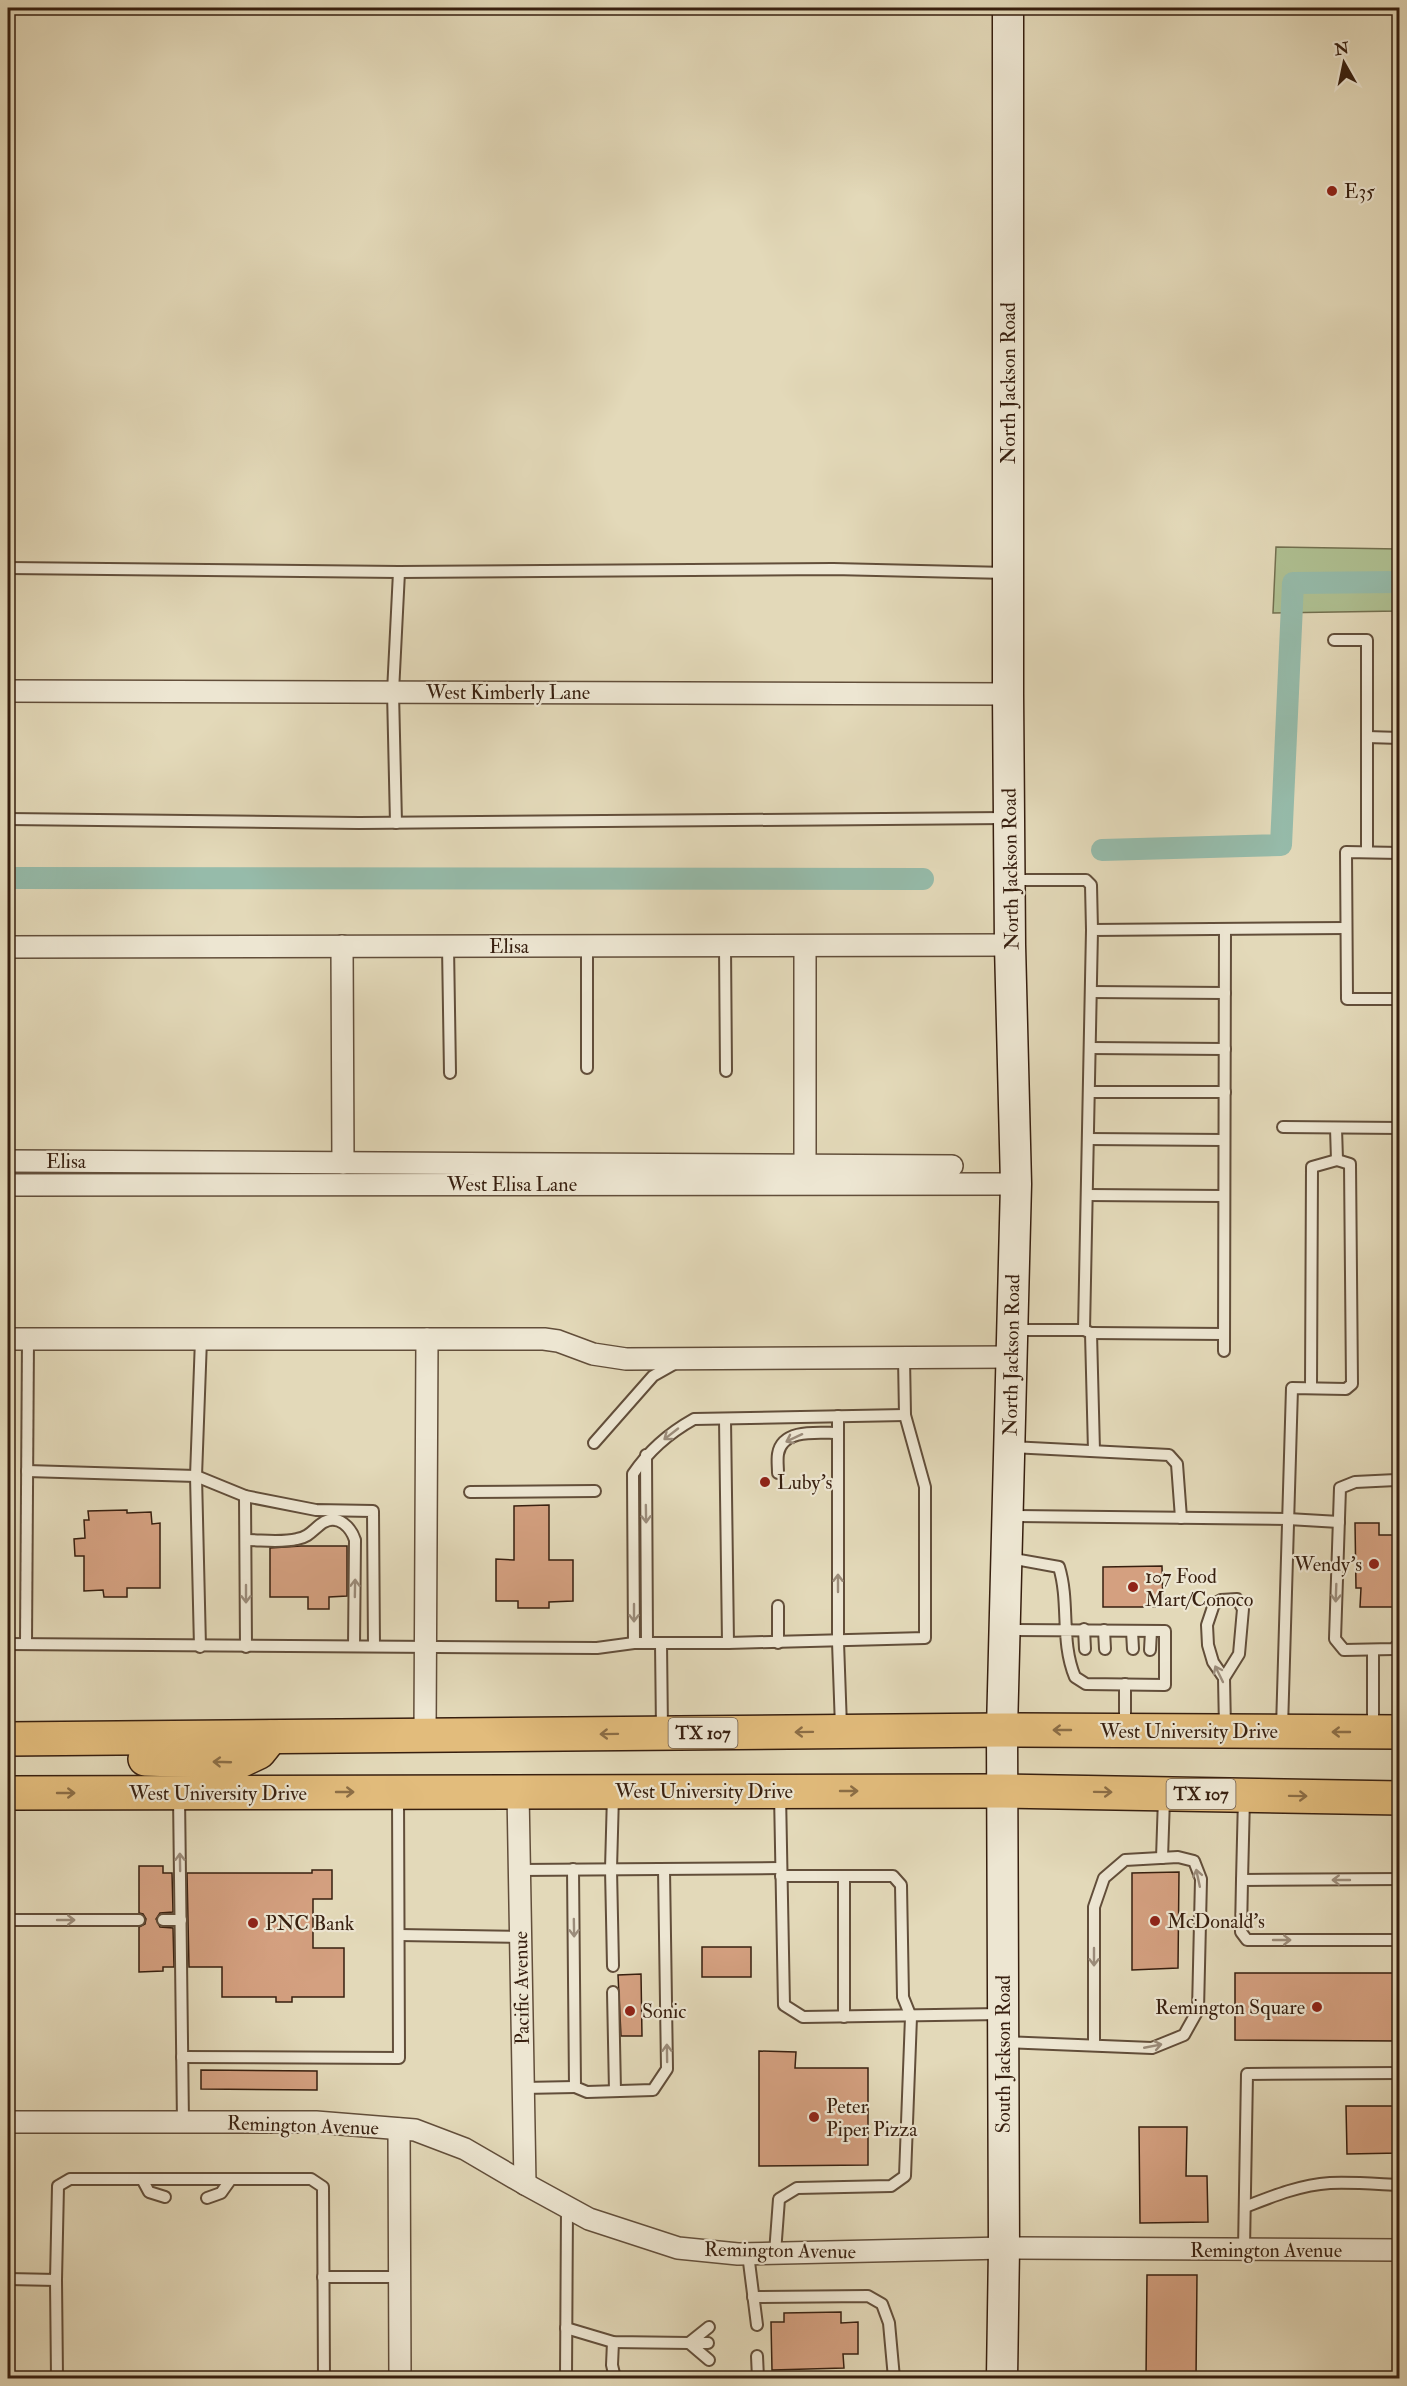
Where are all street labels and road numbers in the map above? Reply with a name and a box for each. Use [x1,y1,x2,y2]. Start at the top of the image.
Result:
street label: North Jackson Road [996,302,1021,464]
street label: West Kimberly Lane [425,680,590,705]
street label: North Jackson Road [997,788,1024,950]
street label: Elisa [489,934,530,959]
street label: Elisa [46,1149,87,1174]
street label: West Elisa Lane [446,1172,577,1197]
street label: North Jackson Road [998,1274,1025,1436]
road number: TX 107 [668,1718,738,1748]
street label: West University Drive [1099,1719,1278,1744]
street label: West University Drive [614,1779,793,1804]
road number: TX 107 [1166,1779,1236,1809]
street label: West University Drive [128,1781,307,1806]
street label: Pacific Avenue [508,1931,535,2045]
street label: South Jackson Road [991,1975,1016,2133]
street label: Remington Avenue [227,2110,379,2141]
street label: Remington Avenue [704,2237,856,2264]
street label: Remington Avenue [1190,2238,1342,2263]

